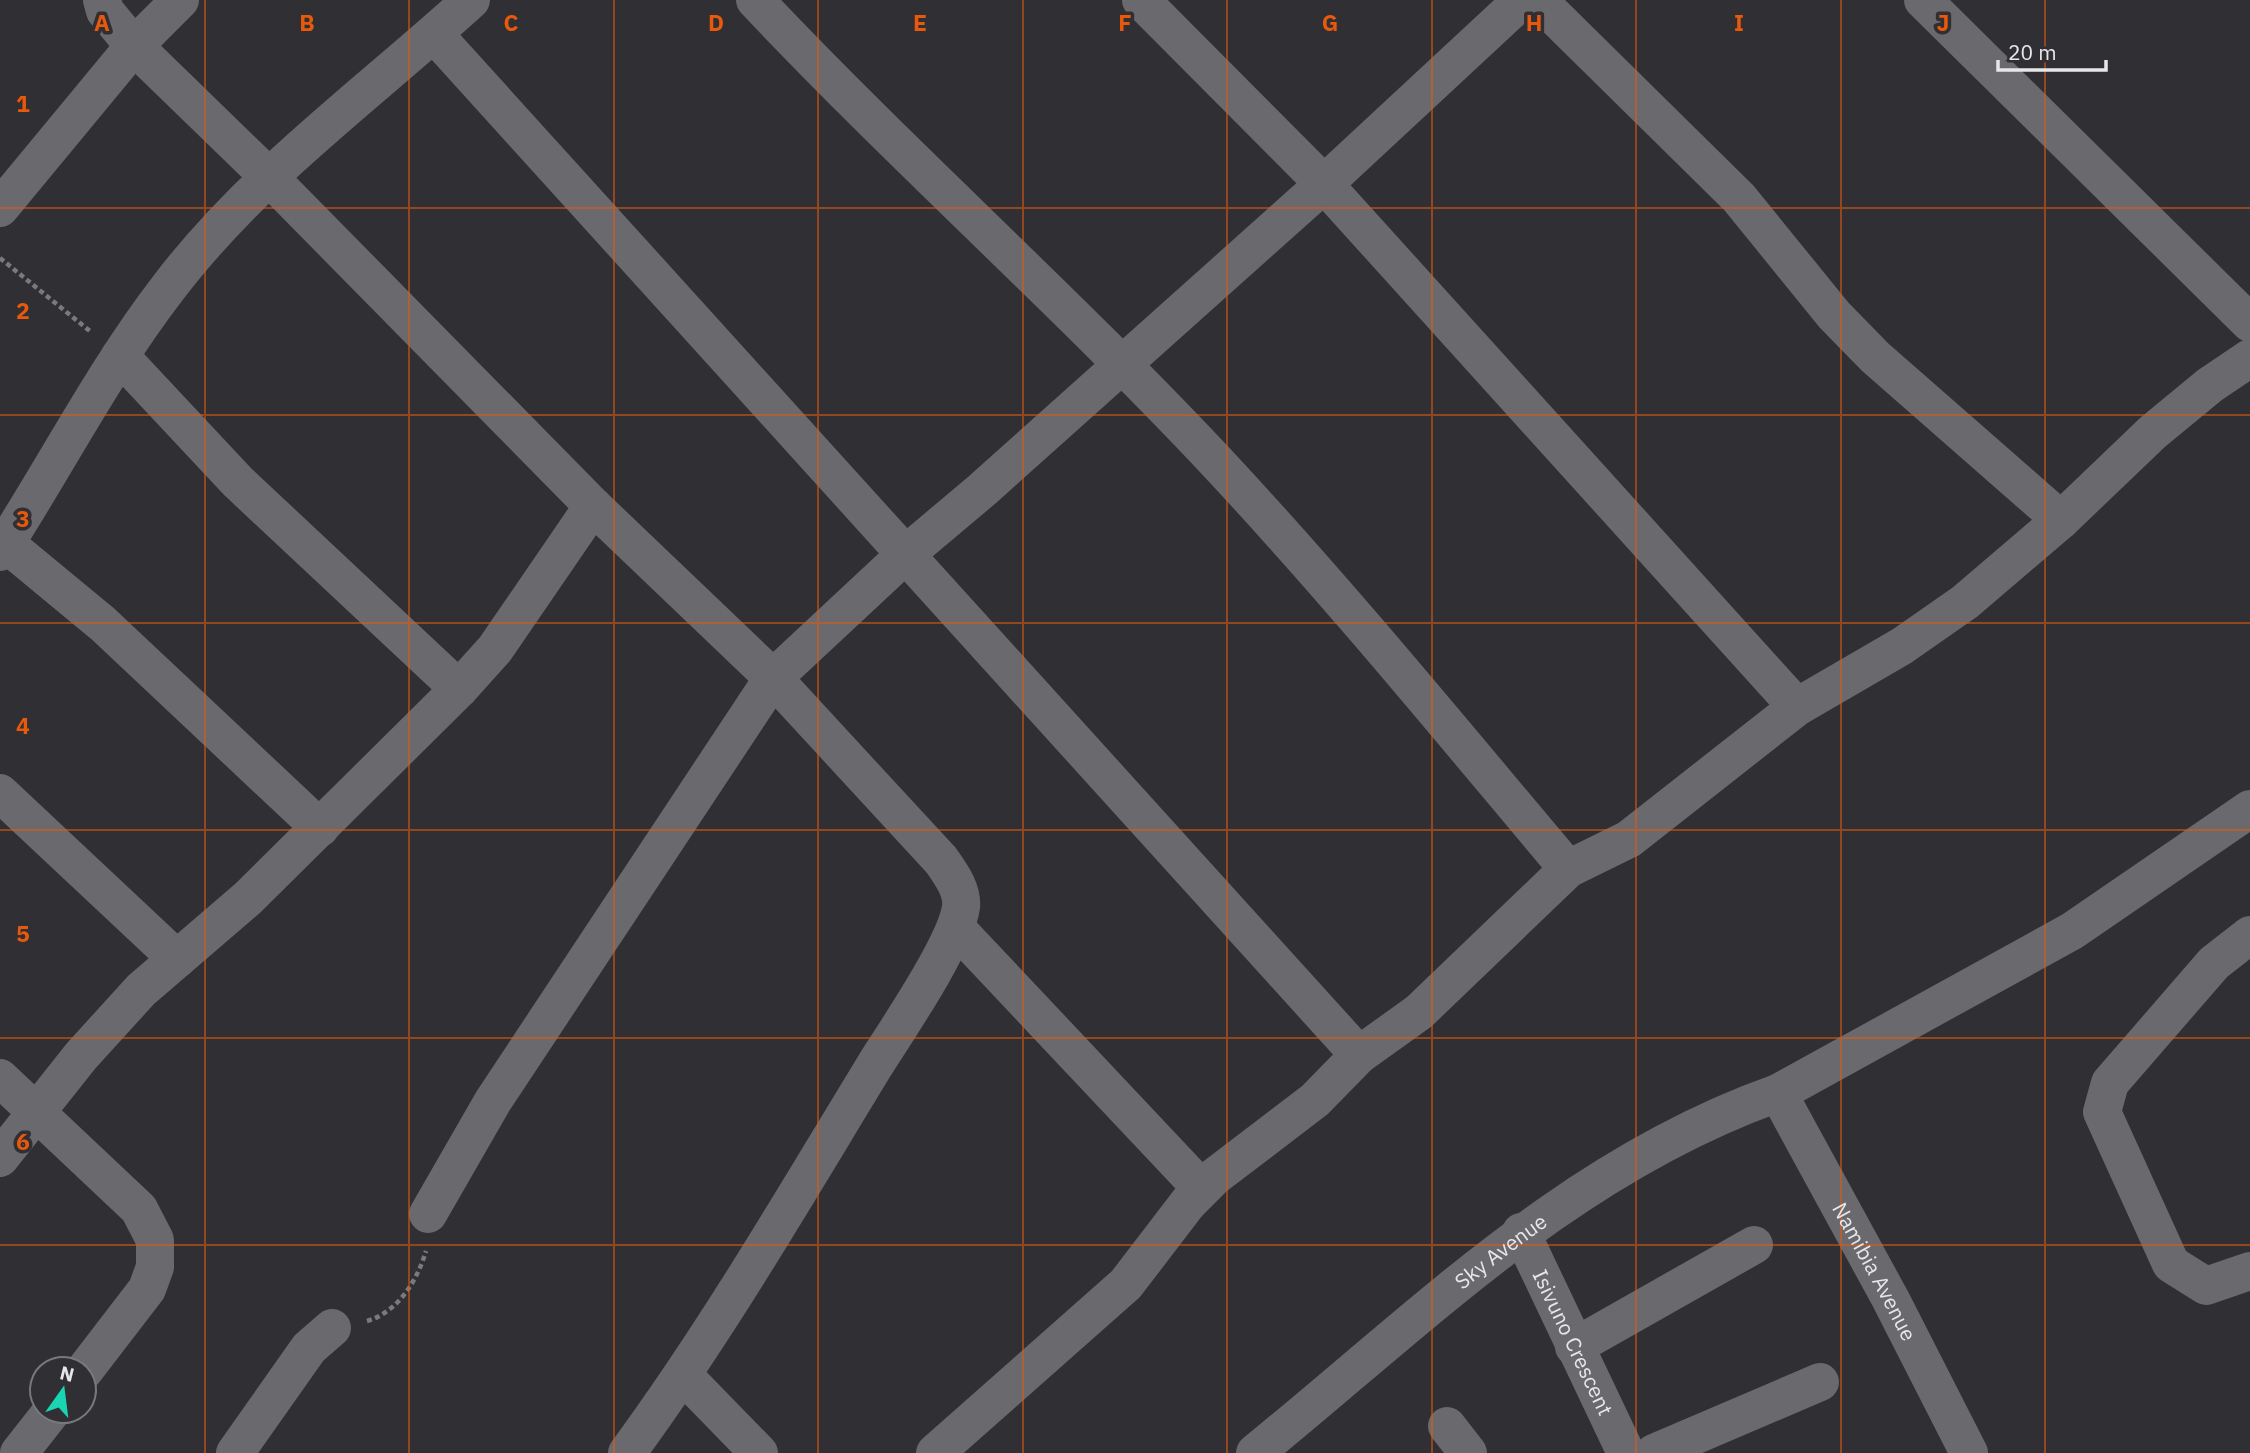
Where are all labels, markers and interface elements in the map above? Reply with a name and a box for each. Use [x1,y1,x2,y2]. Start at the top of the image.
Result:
text: A [94,7,110,37]
text: B [299,7,315,37]
text: C [504,7,519,37]
text: D [708,7,724,37]
text: E [913,7,927,37]
text: F [1118,7,1132,37]
text: G [1322,7,1338,37]
text: H [1526,7,1542,37]
text: I [1734,7,1744,37]
text: J [1937,7,1949,37]
scale bar [1998,28,2106,72]
text: 20 m [2008,38,2057,66]
text: 1 [16,88,30,118]
text: 2 [16,295,30,325]
text: 3 [16,503,30,533]
text: 4 [16,710,30,740]
text: 5 [16,918,30,948]
text: 6 [16,1126,30,1156]
street label: Namibia Avenue [1826,1197,1923,1345]
street label: Sky Avenue [1449,1207,1552,1295]
street label: Isivuno Crescent [1527,1265,1620,1420]
north arrow [28,1355,98,1425]
text: N [58,1360,77,1387]

